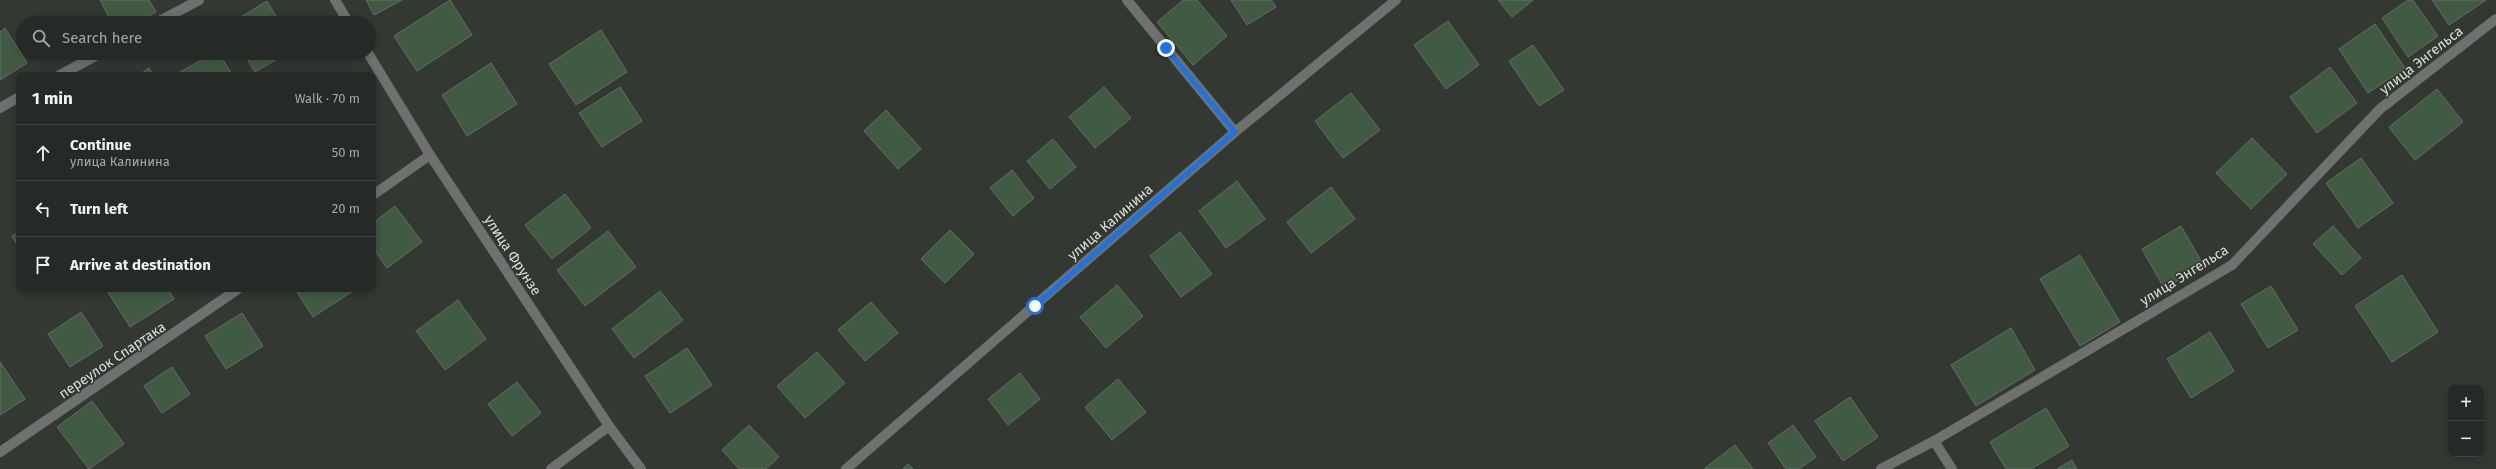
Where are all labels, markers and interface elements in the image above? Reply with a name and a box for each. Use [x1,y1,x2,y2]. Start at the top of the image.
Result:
search box [16,16,376,60]
street label: улица Энгельса [2376,23,2466,98]
icon: search [30,27,52,49]
text: Search here [62,29,142,47]
route end [1157,39,1175,57]
text: 1 min [32,88,73,109]
text: Walk · 70 m [295,91,360,106]
text: Continue [70,136,131,154]
icon: ahead [32,142,54,164]
text: 50 m [332,145,360,160]
text: улица Калинина [70,154,170,169]
street label: улица Калинина [1064,181,1156,264]
icon: left [32,198,54,220]
text: Turn left [70,200,128,218]
text: 20 m [332,201,360,216]
street label: улица Фрунзе [480,212,545,299]
street label: улица Энгельса [2137,241,2232,309]
icon: arrive [32,254,54,276]
text: Arrive at destination [70,256,211,274]
route start [1026,297,1044,315]
street label: переулок Спартака [56,318,169,402]
map controls [2448,385,2484,457]
button: + [2448,385,2484,421]
button: − [2448,421,2484,457]

